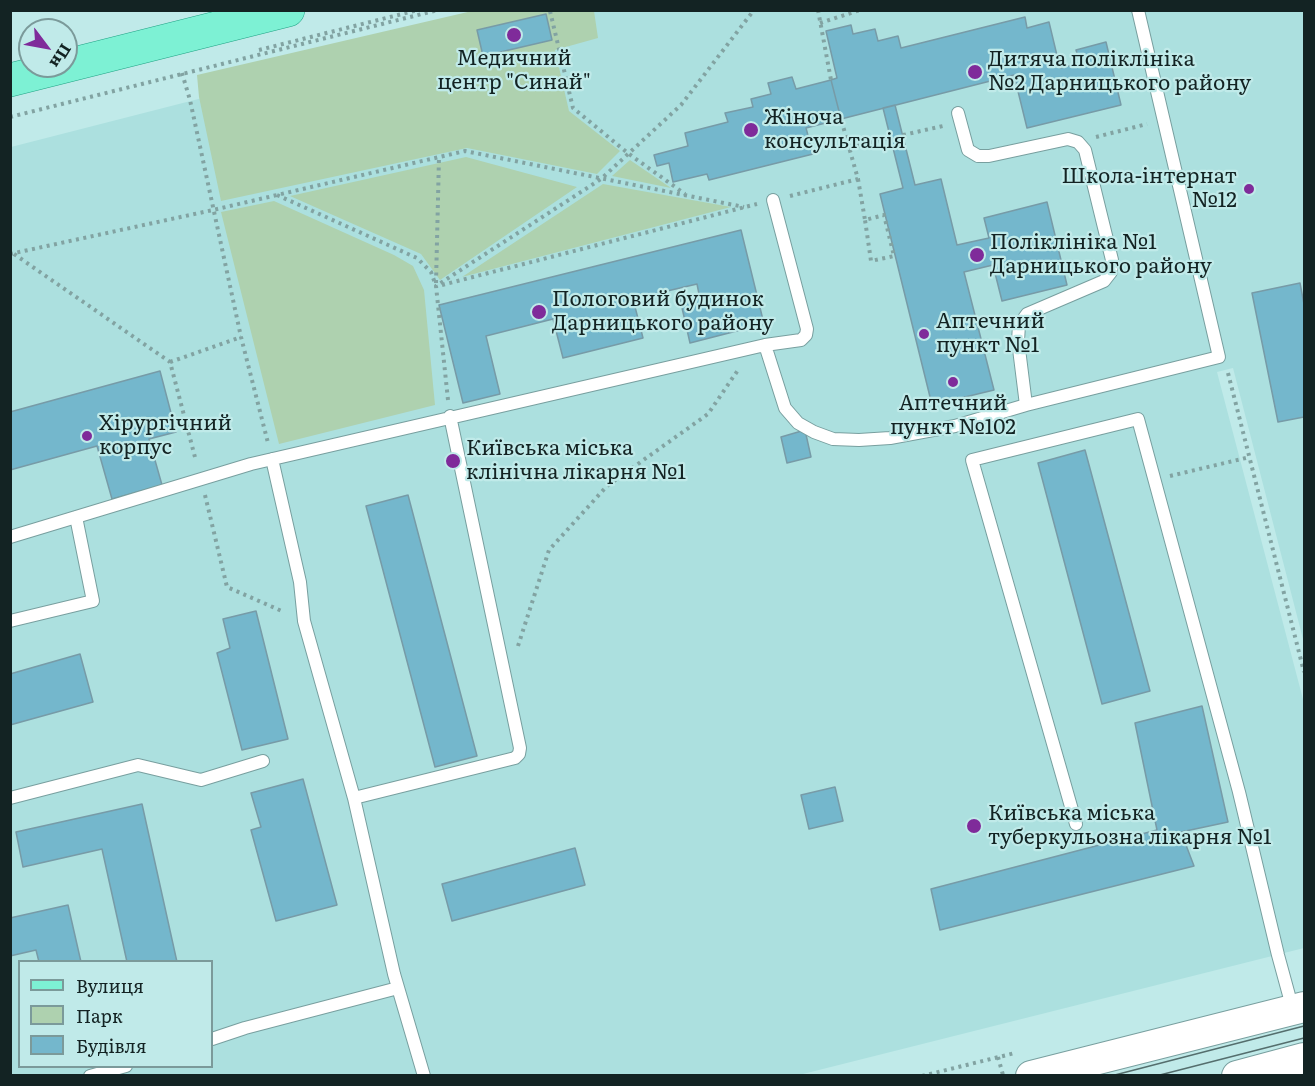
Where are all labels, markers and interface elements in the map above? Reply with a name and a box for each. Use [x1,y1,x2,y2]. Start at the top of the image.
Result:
north arrow [18,18,78,78]
marker: Медичний центр "Синай" [505,26,523,44]
text: Пн [45,40,78,73]
place label: Медичний центр "Синай" [437,46,591,96]
place label: Дитяча поліклініка №2 Дарницького району [988,47,1251,97]
marker: Дитяча поліклініка №2 Дарницького району [966,63,984,81]
place label: Жіноча консультація [764,105,905,155]
marker: Жіноча консультація [742,121,760,139]
place label: Школа-інтернат №12 [1062,164,1237,214]
marker: Школа-інтернат №12 [1242,182,1256,196]
place label: Поліклініка №1 Дарницького району [990,230,1212,280]
marker: Поліклініка №1 Дарницького району [968,246,986,264]
place label: Пологовий будинок Дарницького району [552,287,774,337]
marker: Пологовий будинок Дарницького району [530,303,548,321]
place label: Аптечний пункт №1 [936,309,1045,359]
marker: Аптечний пункт №1 [917,327,931,341]
marker: Аптечний пункт №102 [946,375,960,389]
place label: Аптечний пункт №102 [890,391,1016,441]
place label: Хірургічний корпус [99,411,232,461]
marker: Хірургічний корпус [80,429,94,443]
place label: Київська міська клінічна лікарня №1 [466,436,686,486]
marker: Київська міська клінічна лікарня №1 [444,452,462,470]
place label: Київська міська туберкульозна лікарня №1 [988,801,1271,851]
marker: Київська міська туберкульозна лікарня №1 [965,817,983,835]
legend [18,960,213,1068]
text: Вулиця [76,972,144,999]
text: Парк [76,1002,123,1029]
text: Будівля [76,1032,147,1059]

